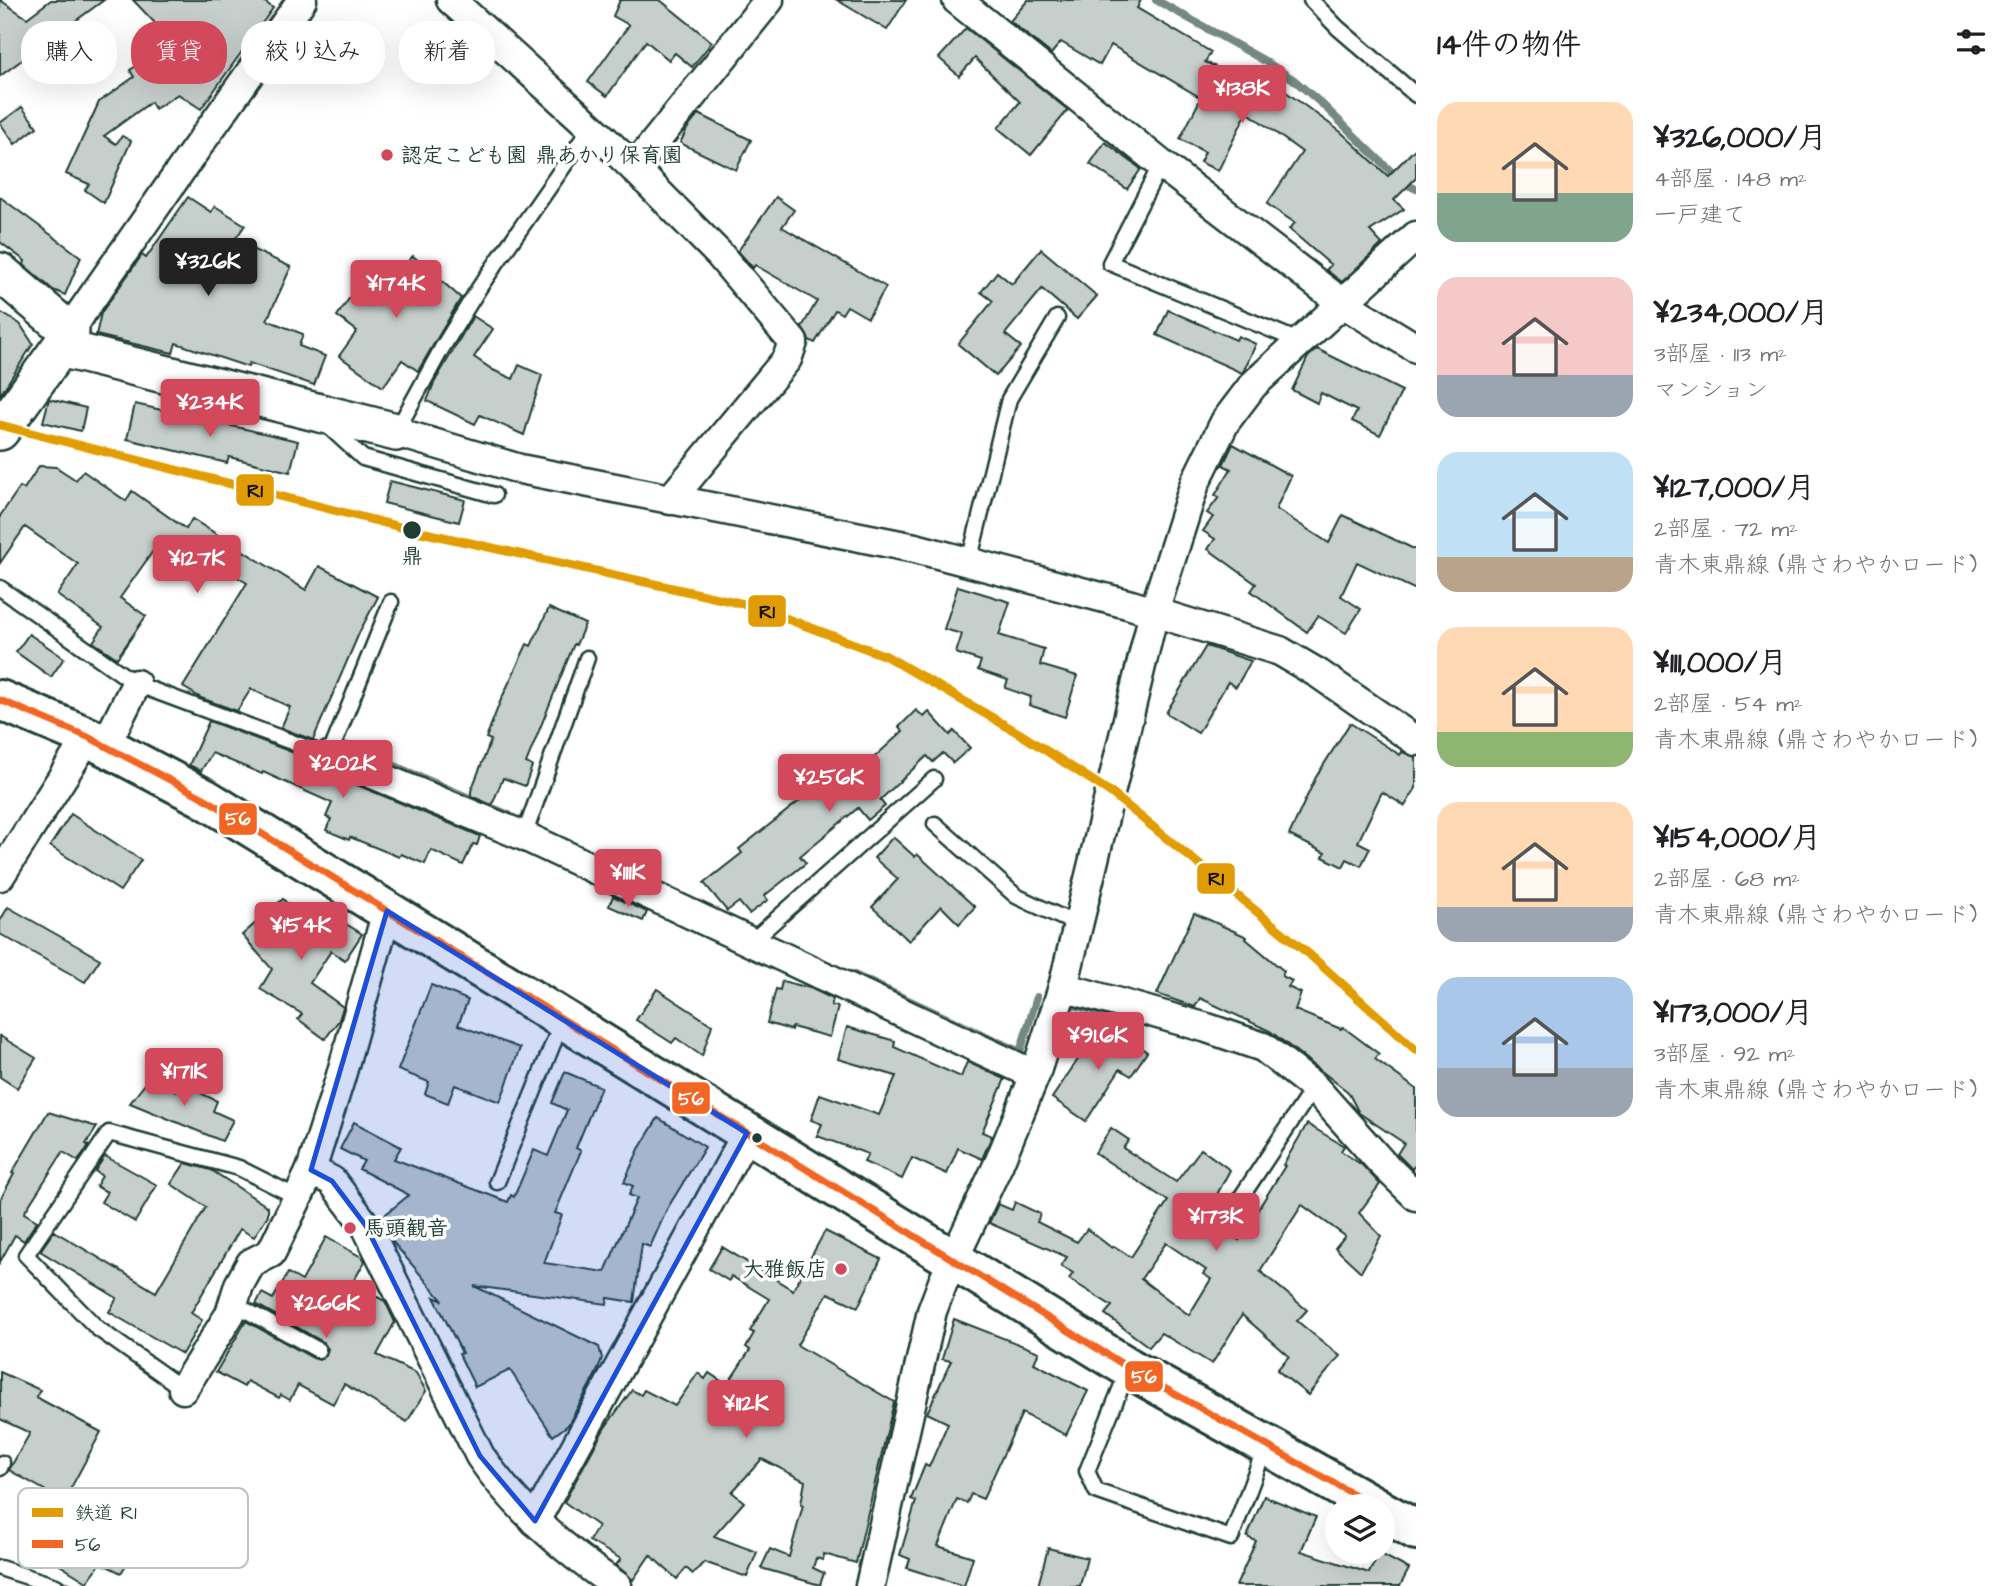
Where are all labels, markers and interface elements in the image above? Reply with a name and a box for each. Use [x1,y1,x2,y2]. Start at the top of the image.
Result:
chip: 購入 [21,21,117,84]
chip: 賃貸 [131,21,227,84]
chip: 絞り込み [241,21,385,84]
chip: 新着 [399,21,495,84]
icon: filters [1952,23,1990,61]
text: 14件の物件 [1437,24,1581,66]
pin: ¥138K [1193,66,1291,125]
text: ¥138K [1214,72,1270,104]
text: ¥326,000/月 [1654,117,1827,159]
icon: home [1493,130,1577,214]
place label: 認定こども園 鼎あかり保育園 [401,141,682,170]
marker: 認定こども園 鼎あかり保育園 [379,147,395,163]
text: 4部屋 · 148 m² [1654,163,1807,195]
text: 一戸建て [1654,199,1746,231]
pin: ¥326K [159,238,257,298]
text: ¥326K [175,245,241,277]
pin: ¥174K [347,260,445,320]
text: ¥174K [367,267,425,299]
text: ¥234,000/月 [1654,292,1829,334]
icon: home [1493,305,1577,389]
text: 3部屋 · 113 m² [1654,338,1787,370]
text: マンション [1654,374,1768,406]
pin: ¥234K [161,380,259,439]
text: ¥234K [177,386,243,418]
text: ¥127,000/月 [1654,467,1815,509]
line badge: R1 [235,473,275,507]
text: R1 [247,478,264,505]
icon: home [1493,480,1577,564]
text: 2部屋 · 72 m² [1654,513,1798,545]
marker: 鼎 [401,519,423,541]
pin: ¥127K [148,536,246,595]
text: ¥127K [169,542,225,574]
place label: 鼎 [402,542,423,571]
text: 青木東鼎線 (鼎さわやかロード) [1654,549,1977,581]
line badge: R1 [747,594,787,628]
text: R1 [759,599,776,626]
text: ¥111,000/月 [1654,642,1787,684]
icon: home [1493,655,1577,739]
text: 2部屋 · 54 m² [1654,688,1803,720]
text: 青木東鼎線 (鼎さわやかロード) [1654,724,1977,756]
pin: ¥202K [294,740,392,800]
text: ¥202K [309,747,377,779]
pin: ¥256K [780,754,878,814]
text: ¥256K [794,761,864,793]
line badge: 56 [218,802,258,836]
text: 56 [225,806,251,833]
text: ¥154,000/月 [1654,817,1821,859]
icon: home [1493,830,1577,914]
pin: ¥111K [579,850,677,909]
text: ¥111K [610,856,646,888]
line badge: R1 [1196,862,1236,895]
text: 2部屋 · 68 m² [1654,863,1800,895]
text: R1 [1208,866,1225,893]
text: 青木東鼎線 (鼎さわやかロード) [1654,899,1977,931]
pin: ¥154K [252,902,350,962]
text: ¥154K [270,909,332,941]
text: ¥173,000/月 [1654,992,1813,1034]
icon: home [1493,1005,1577,1089]
pin: ¥91.6K [1041,1012,1155,1072]
text: ¥91.6K [1068,1019,1128,1051]
text: 3部屋 · 92 m² [1654,1038,1795,1070]
pin: ¥171K [135,1048,233,1108]
text: ¥171K [161,1055,207,1087]
text: 青木東鼎線 (鼎さわやかロード) [1654,1074,1977,1106]
line badge: 56 [671,1081,711,1115]
text: 56 [678,1086,704,1113]
unlabelled marker [750,1131,764,1145]
pin: ¥173K [1167,1194,1265,1253]
text: ¥173K [1188,1200,1244,1232]
place label: 馬頭観音 [364,1214,448,1243]
marker: 馬頭観音 [342,1220,358,1236]
place label: 大雅飯店 [743,1255,827,1284]
marker: 大雅飯店 [833,1261,849,1277]
pin: ¥266K [277,1280,375,1340]
text: ¥266K [292,1287,360,1319]
line badge: 56 [1124,1360,1164,1393]
text: 56 [1131,1364,1157,1391]
pin: ¥112K [697,1380,795,1440]
text: ¥112K [723,1387,769,1419]
legend [18,1488,248,1568]
map controls [1325,1494,1395,1564]
button: layers [1325,1494,1395,1564]
text: 鉄道 R1 [75,1500,137,1527]
text: 56 [75,1532,100,1559]

